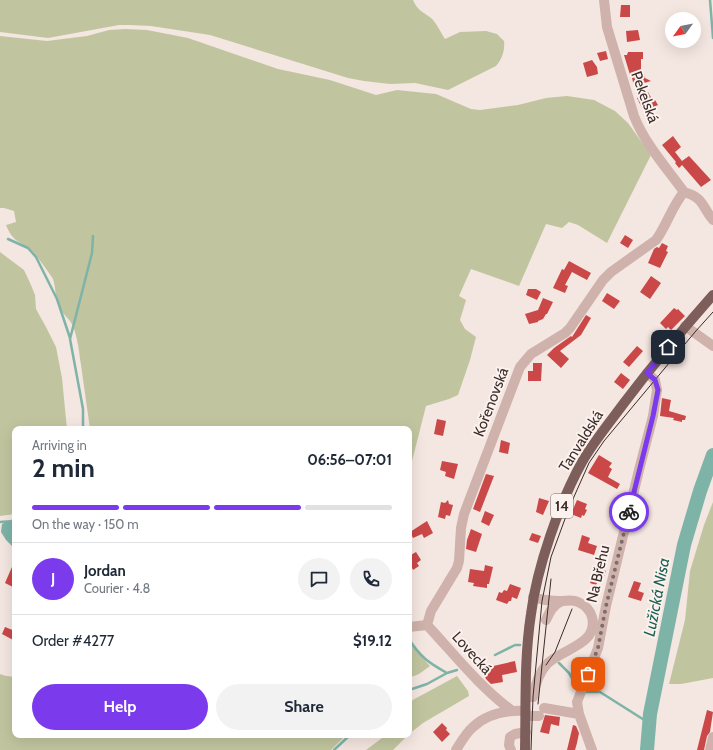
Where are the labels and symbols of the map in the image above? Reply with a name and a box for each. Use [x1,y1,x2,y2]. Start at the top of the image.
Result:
north arrow [665,12,701,48]
street label: Pekelská [627,69,663,126]
pin [651,330,685,364]
street label: Kořenovská [470,364,513,439]
street label: Tanvaldská [555,406,607,475]
courier [609,492,649,532]
road number: 14 [551,494,573,518]
street label: Na Břehu [583,544,613,604]
water label: Lužická Nisa [640,556,673,638]
street label: Lovecká [448,628,496,679]
pin [571,657,605,691]

